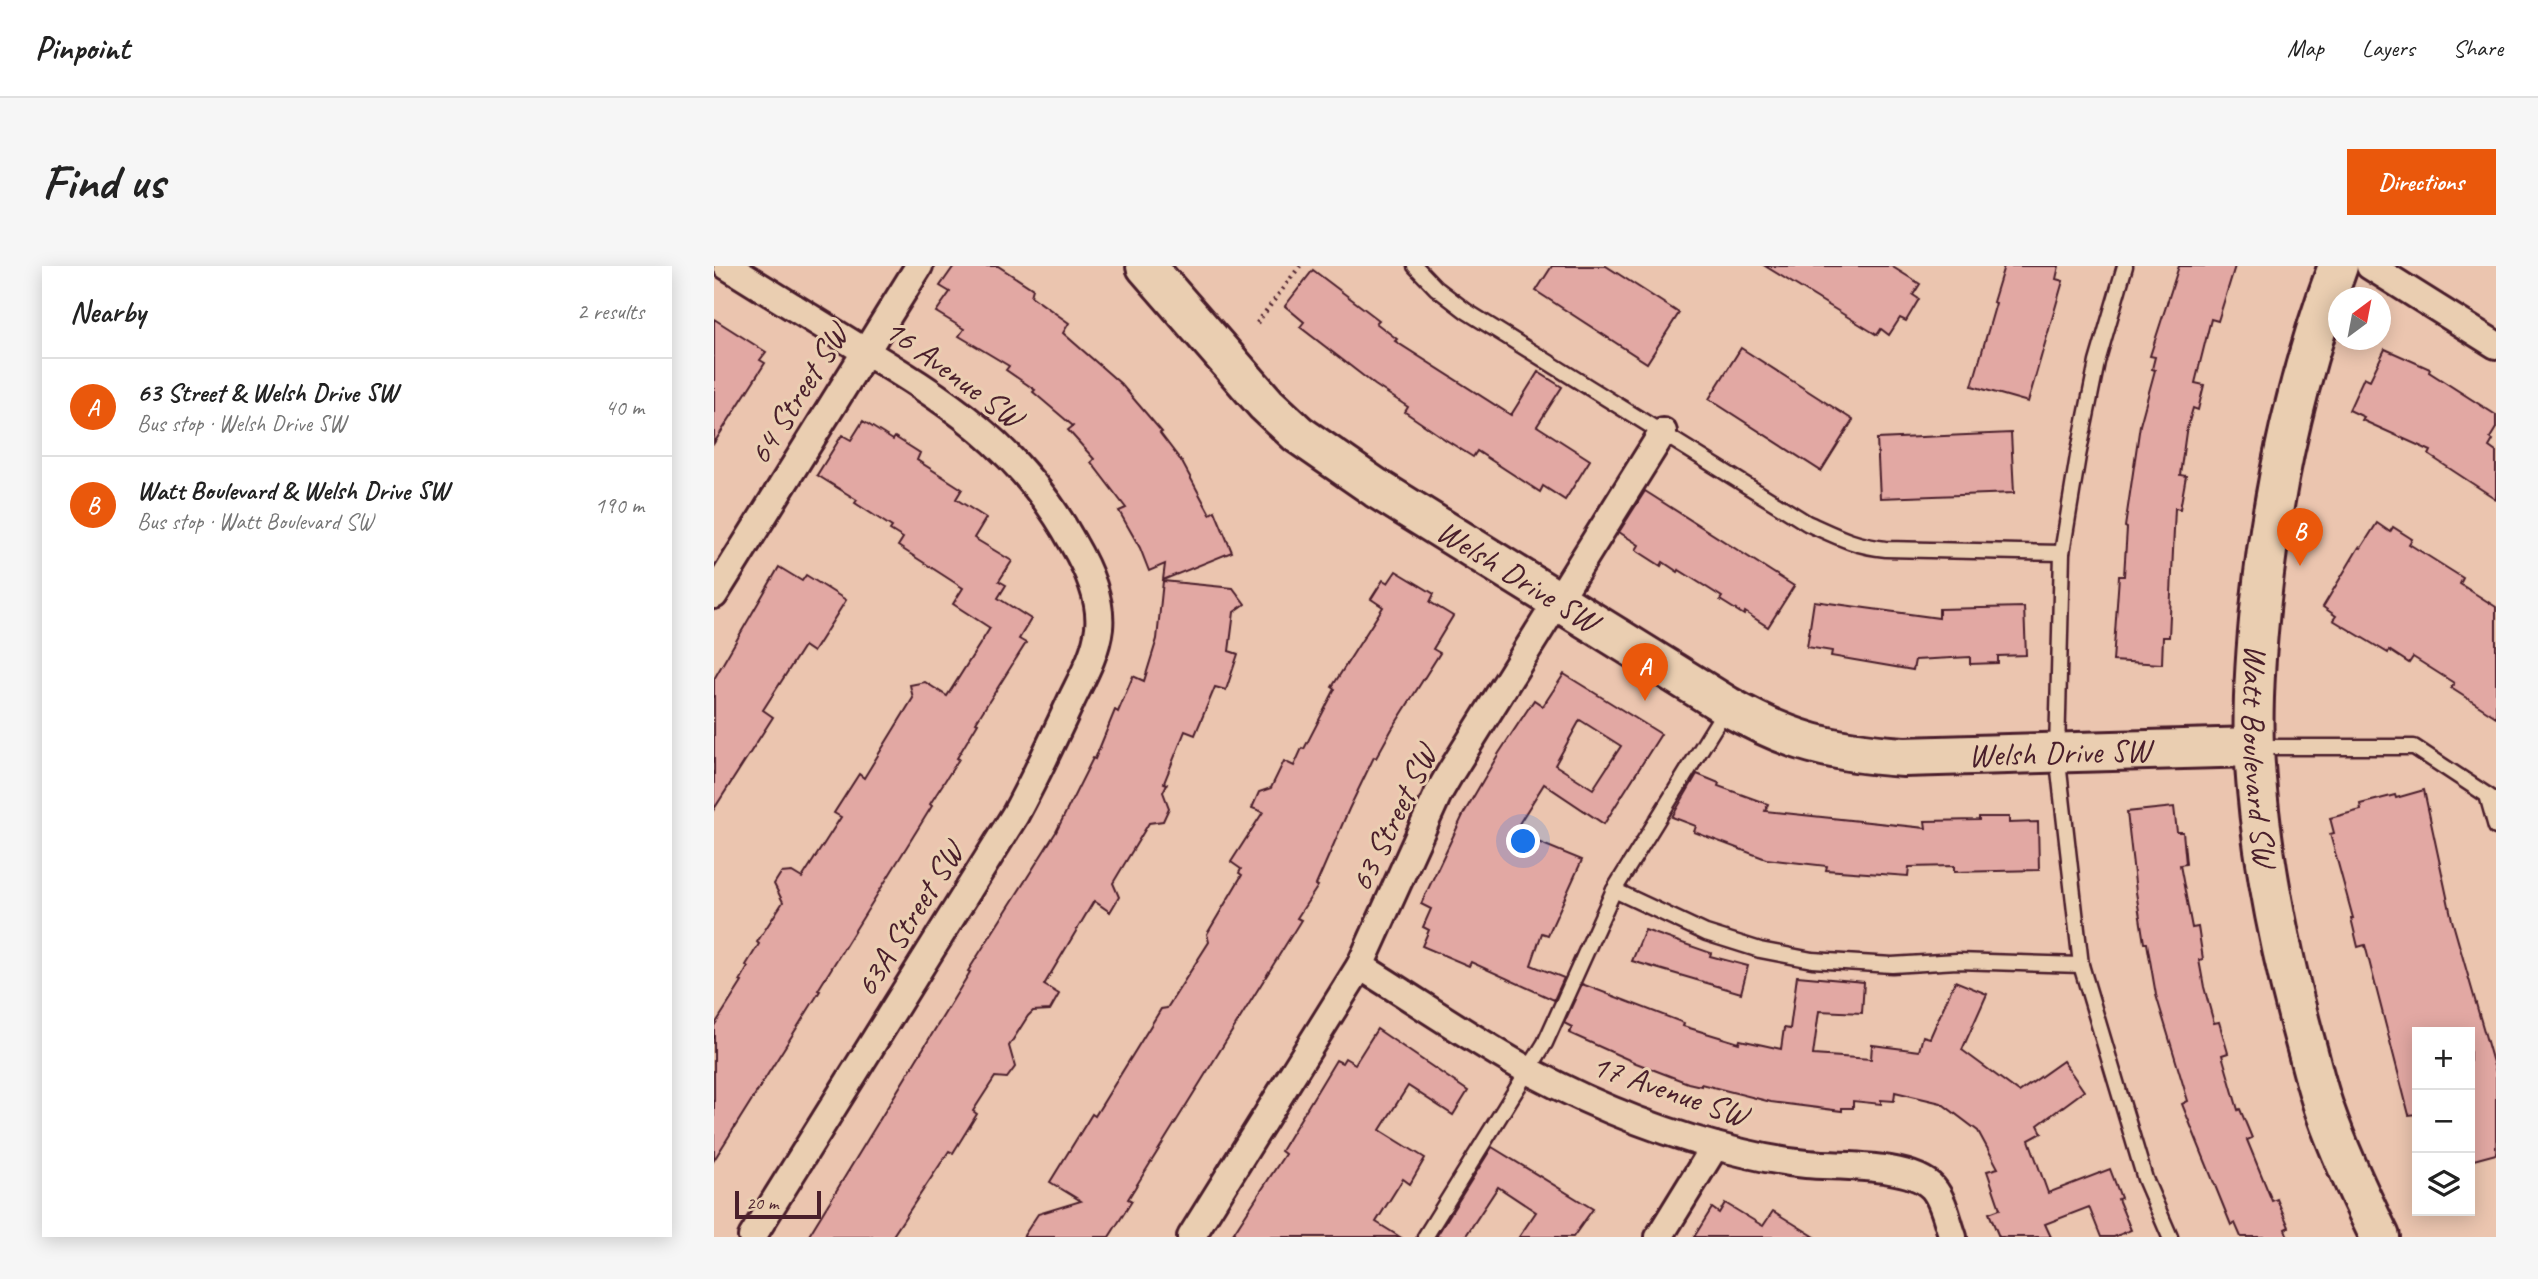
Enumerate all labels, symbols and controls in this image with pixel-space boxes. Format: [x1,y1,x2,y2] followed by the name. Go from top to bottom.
[35,27,129,69] text: Pinpoint
[2287,33,2324,63] text: Map
[2362,33,2415,63] text: Layers
[2453,33,2503,63] text: Share
[2347,149,2496,215] button: Directions
[42,151,164,213] text: Find us
[2328,287,2391,350] north arrow
[70,293,146,331] text: Nearby
[577,297,644,326] text: 2 results
[876,308,1034,439] street label: 16 Avenue SW
[738,313,859,472] street label: 64 Street SW
[137,376,397,409] text: 63 Street & Welsh Drive SW
[87,393,99,422] text: A
[605,393,644,422] text: 40 m
[137,409,345,438] text: Bus stop · Welsh Drive SW
[137,474,448,507] text: Watt Boulevard & Welsh Drive SW
[87,491,99,520] text: B
[595,491,644,520] text: 190 m
[137,507,374,536] text: Bus stop · Watt Boulevard SW
[2277,508,2323,566] pin: B
[1429,510,1610,644] street label: Welsh Drive SW
[1622,643,1668,701] pin: A
[2232,643,2288,873] street label: Watt Boulevard SW
[1968,729,2156,776] street label: Welsh Drive SW
[1339,735,1448,898] street label: 63 Street SW
[1506,824,1540,858] your location
[845,831,975,1004] street label: 63A Street SW
[2412,1027,2475,1216] map controls
[2412,1027,2475,1090] button: +
[1587,1044,1756,1137] street label: 17 Avenue SW
[2412,1090,2475,1153] button: −
[2412,1153,2475,1216] button: layers
[735,1188,821,1220] scale bar
[746,1191,778,1215] text: 20 m

